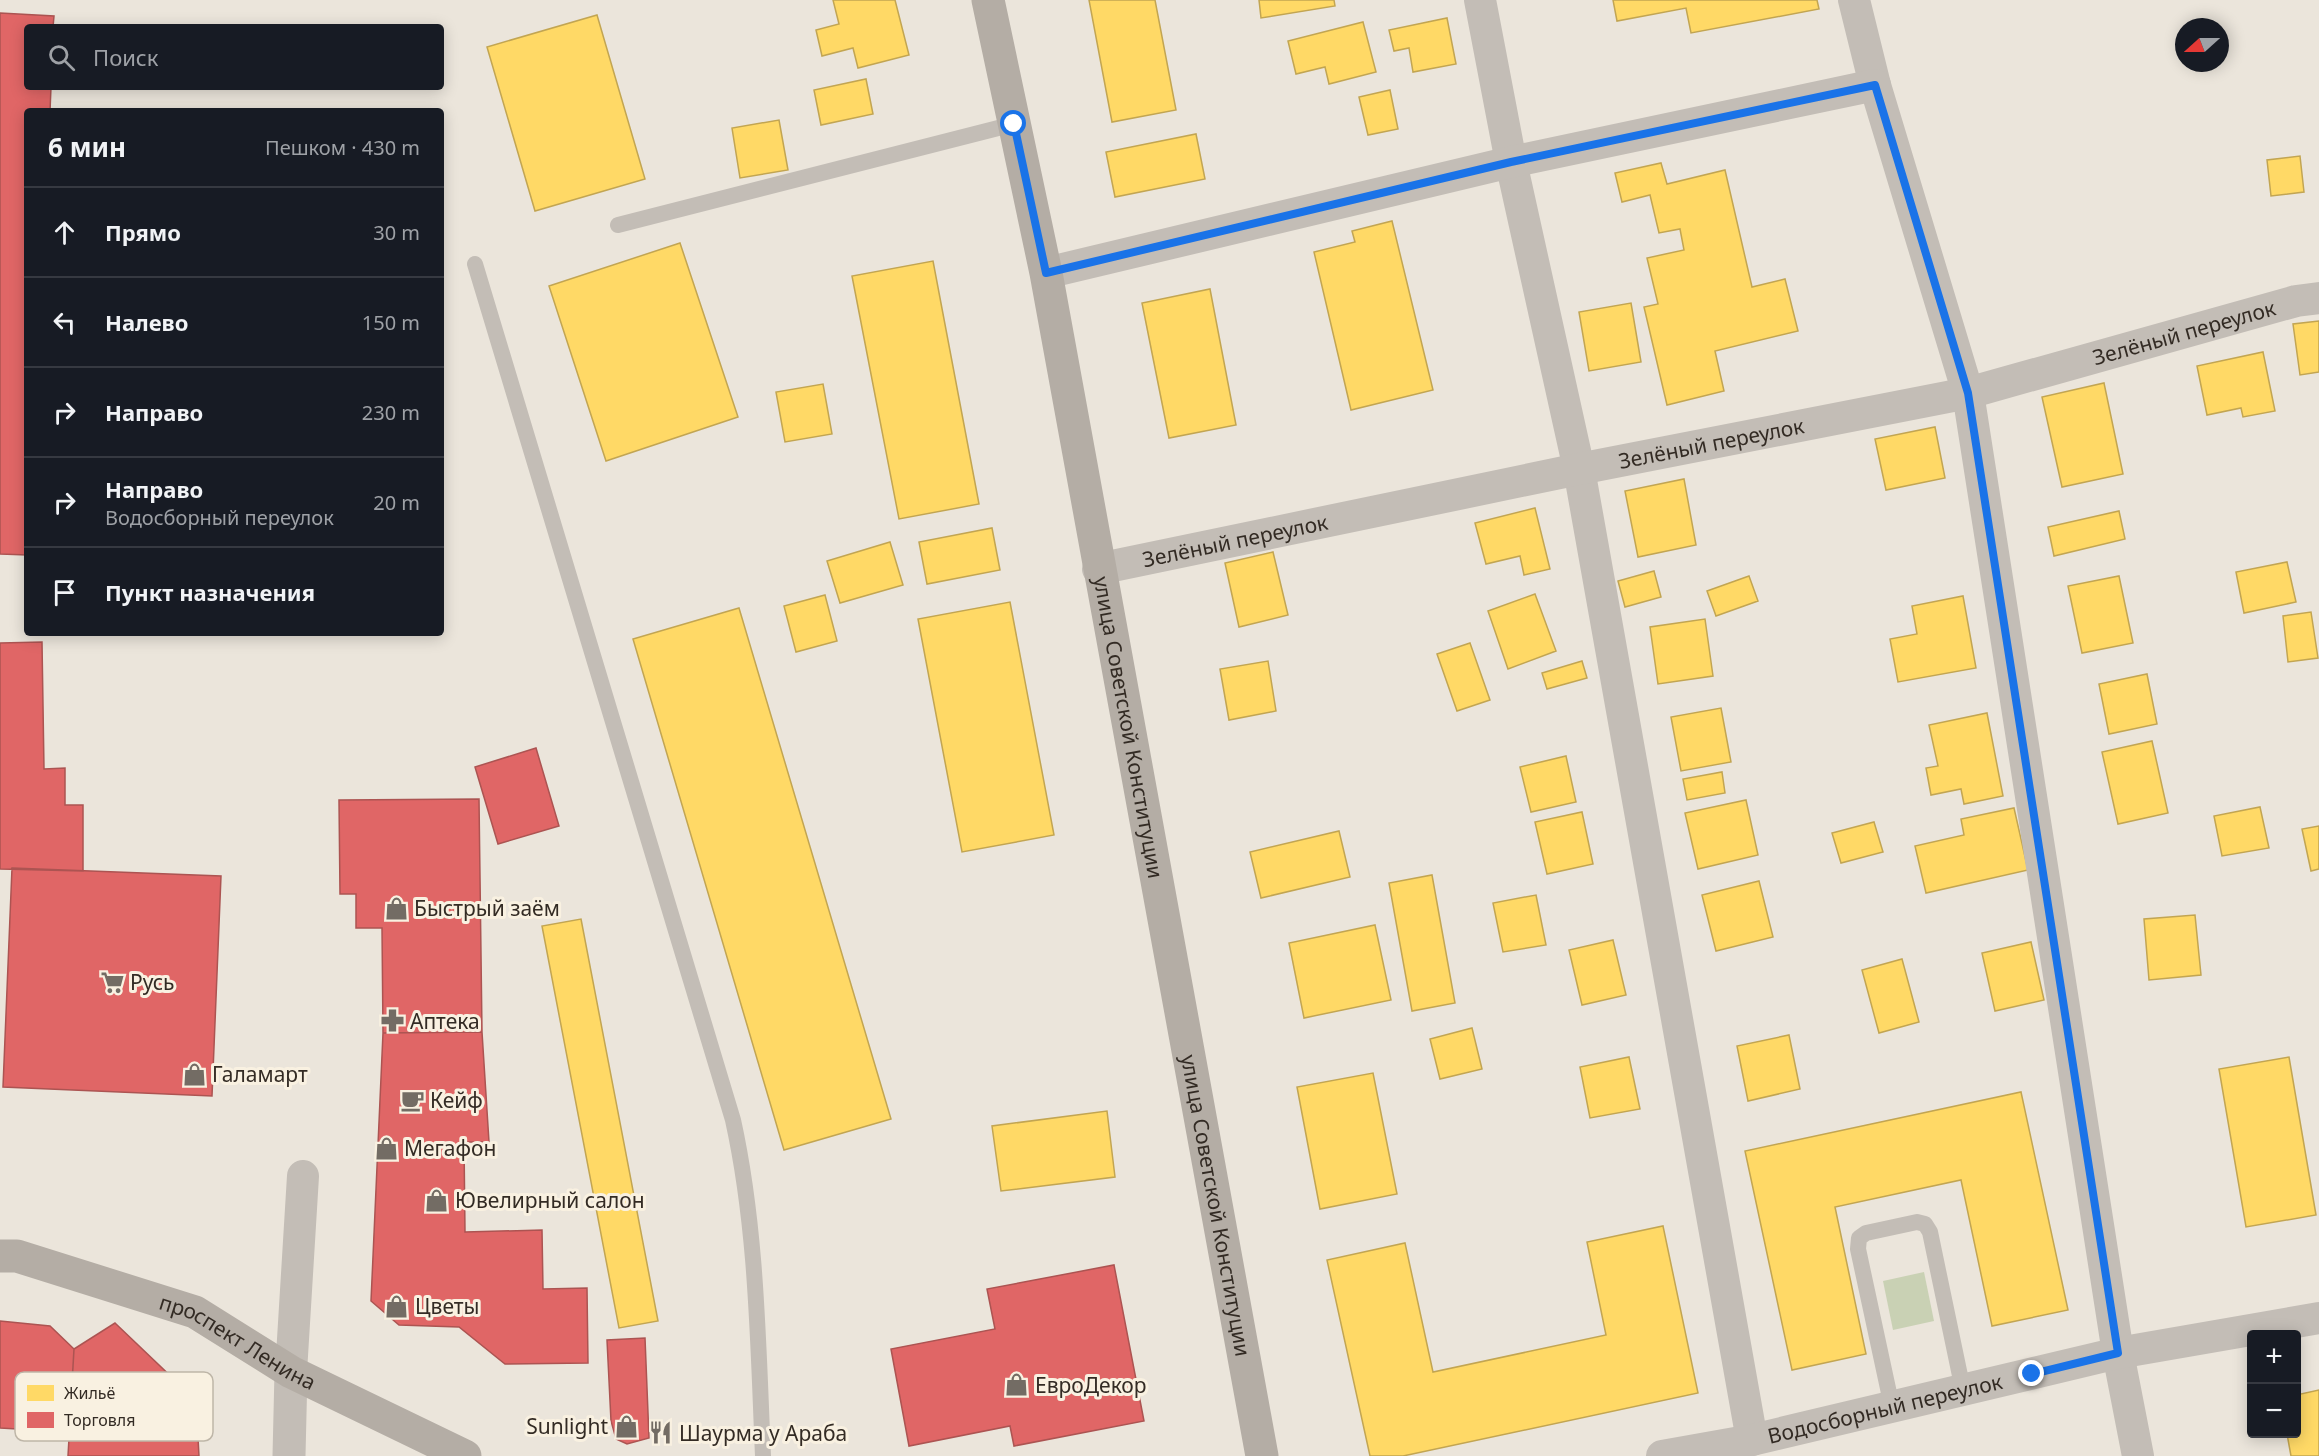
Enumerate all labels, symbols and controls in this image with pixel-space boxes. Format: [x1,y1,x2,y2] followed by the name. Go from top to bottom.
[2175,18,2229,72] north arrow
[24,24,444,90] search box
[45,41,78,74] icon: search
[93,42,158,72] text: Поиск
[1000,110,1026,136] route start
[48,129,126,165] text: 6 мин
[265,134,420,161] text: Пешком · 430 m
[48,216,81,249] icon: ahead
[105,217,181,247] text: Прямо
[373,219,420,246] text: 30 m
[2089,293,2279,371] street label: Зелёный переулок
[48,306,81,339] icon: left
[105,307,188,337] text: Налево
[362,309,420,336] text: 150 m
[48,396,81,429] icon: right
[105,397,203,427] text: Направо
[362,399,420,426] text: 230 m
[1616,411,1806,475] street label: Зелёный переулок
[105,474,203,504] text: Направо
[48,486,81,519] icon: right
[373,489,420,516] text: 20 m
[105,504,334,531] text: Водосборный переулок
[1140,508,1330,573] street label: Зелёный переулок
[1088,574,1170,881] street label: улица Советской Конституции
[48,576,81,609] icon: arrive
[105,577,315,607] text: Пункт назначения
[414,894,560,922] place label: Быстрый заём
[383,895,409,921] shop icon: Быстрый заём
[130,968,175,996] place label: Русь
[99,969,125,995] supermarket icon: Русь
[410,1007,480,1035] place label: Аптека
[379,1008,405,1034] pharmacy icon: Аптека
[1175,1052,1258,1359] street label: улица Советской Конституции
[212,1060,308,1088] place label: Галамарт
[181,1061,207,1087] shop icon: Галамарт
[430,1086,483,1114] place label: Кейф
[399,1087,425,1113] cafe icon: Кейф
[404,1134,496,1162] place label: Мегафон
[373,1135,399,1161] shop icon: Мегафон
[455,1186,645,1214] place label: Ювелирный салон
[424,1187,450,1213] shop icon: Ювелирный салон
[156,1288,321,1396] street label: проспект Ленина
[415,1292,479,1320] place label: Цветы
[384,1293,410,1319] shop icon: Цветы
[2247,1330,2301,1438] map controls
[2247,1330,2301,1384] button: +
[2018,1360,2044,1386] route end
[1765,1367,2005,1450] street label: Водосборный переулок
[1035,1371,1147,1399] place label: ЕвроДекор
[15,1372,213,1441] legend
[1004,1372,1030,1398] shop icon: ЕвроДекор
[64,1382,116,1404] text: Жильё
[2247,1384,2301,1438] button: −
[64,1409,136,1431] text: Торговля
[526,1412,608,1440] place label: Sunlight
[613,1413,639,1439] shop icon: Sunlight
[679,1419,847,1447] place label: Шаурма у Араба
[648,1420,674,1446] restaurant icon: Шаурма у Араба

